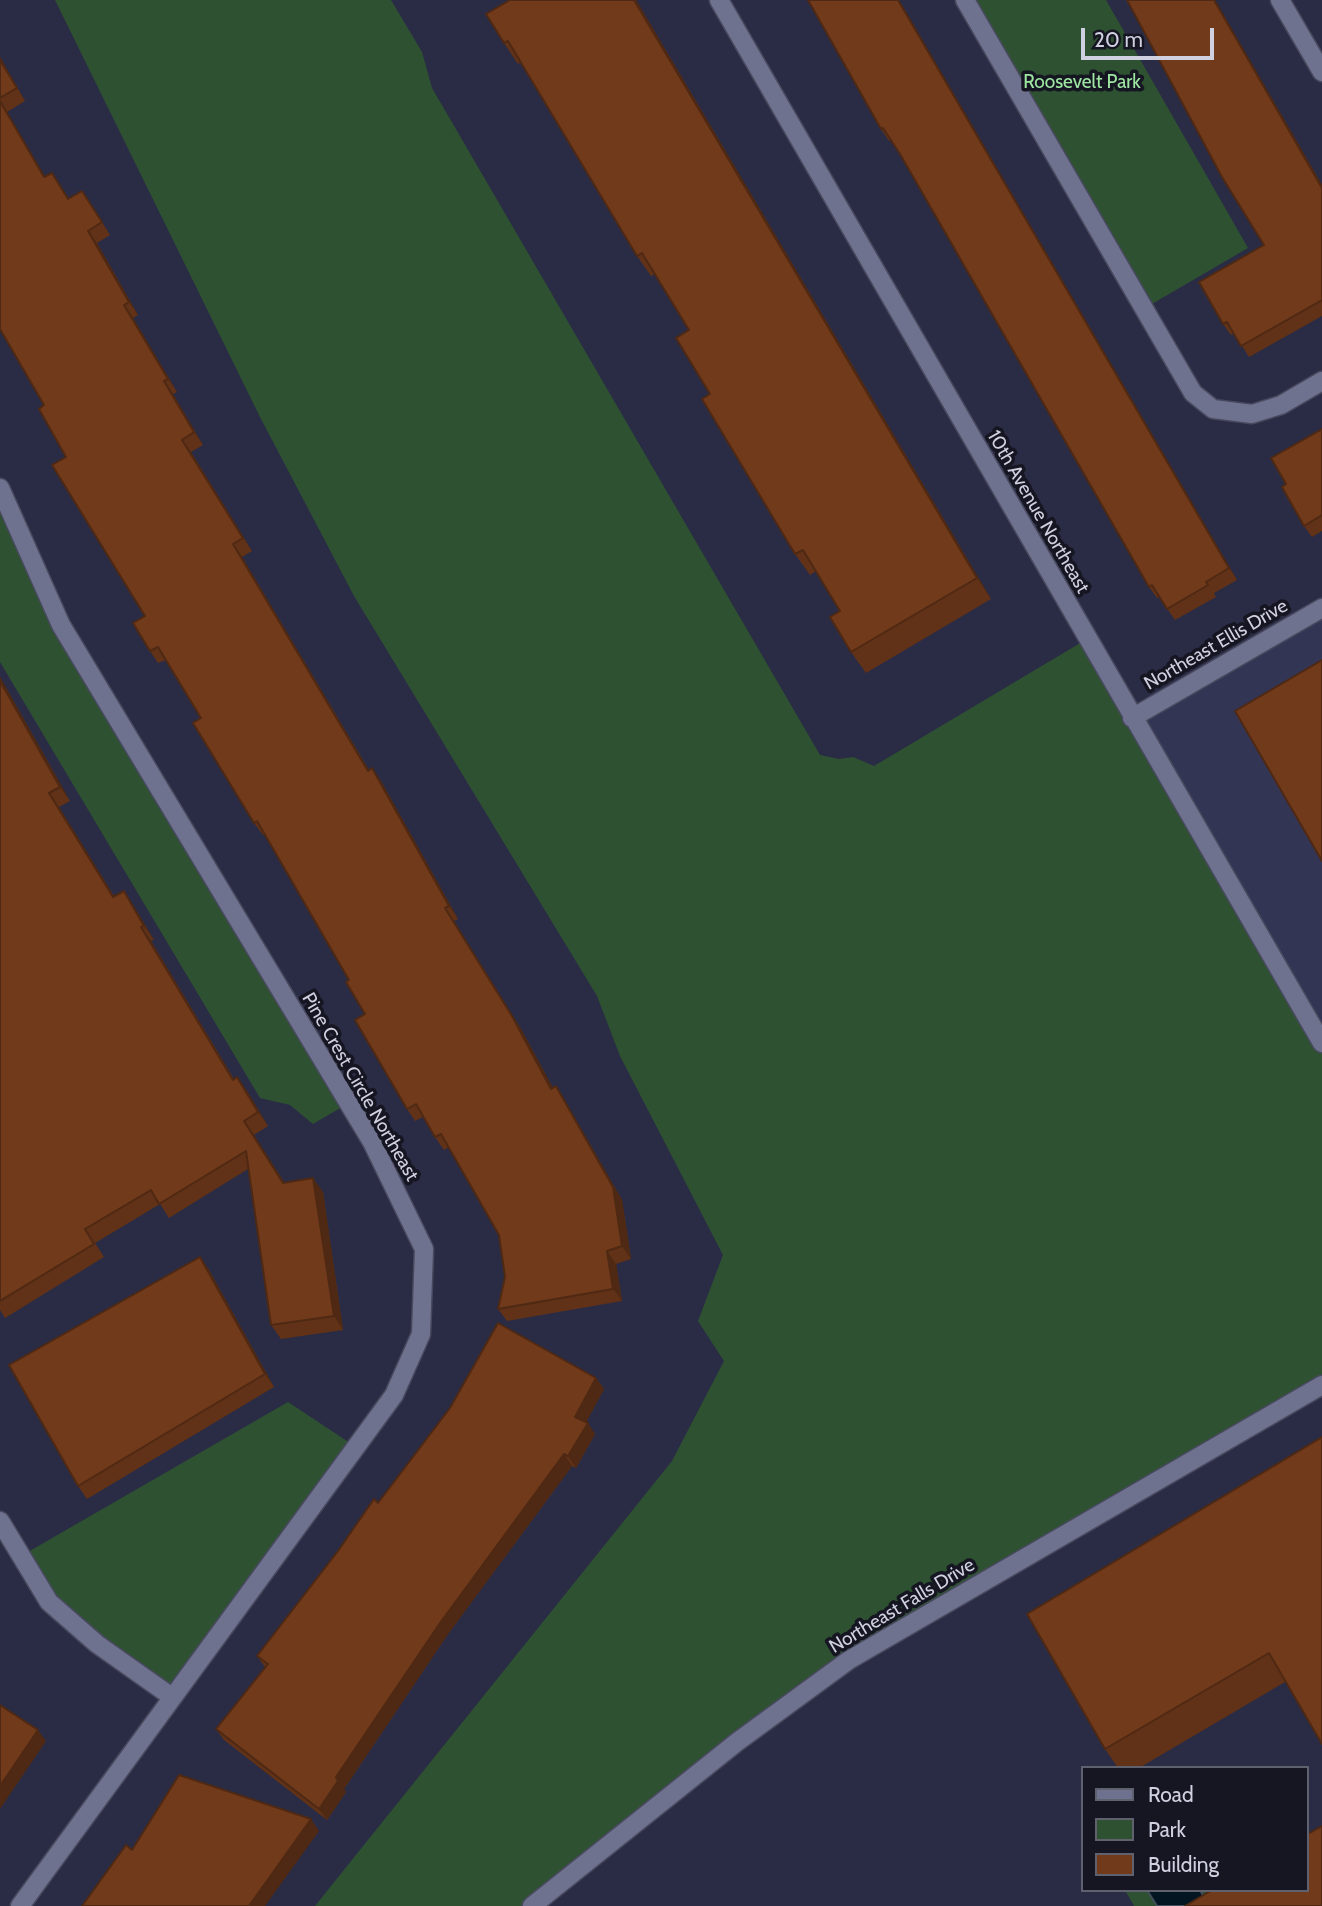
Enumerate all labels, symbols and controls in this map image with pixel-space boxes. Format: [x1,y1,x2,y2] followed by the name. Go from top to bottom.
[1084,14,1217,58] scale bar
[1094,27,1143,52] text: 20 m
[1023,71,1141,93] park label: Roosevelt Park
[982,426,1094,598] street label: 10th Avenue Northeast
[1140,595,1292,695] street label: Northeast Ellis Drive
[297,989,423,1185] street label: Pine Crest Circle Northeast
[825,1554,979,1658] street label: Northeast Falls Drive
[1080,1766,1308,1892] legend
[1148,1782,1194,1807] text: Road
[1148,1817,1186,1842] text: Park
[1148,1852,1219,1877] text: Building

